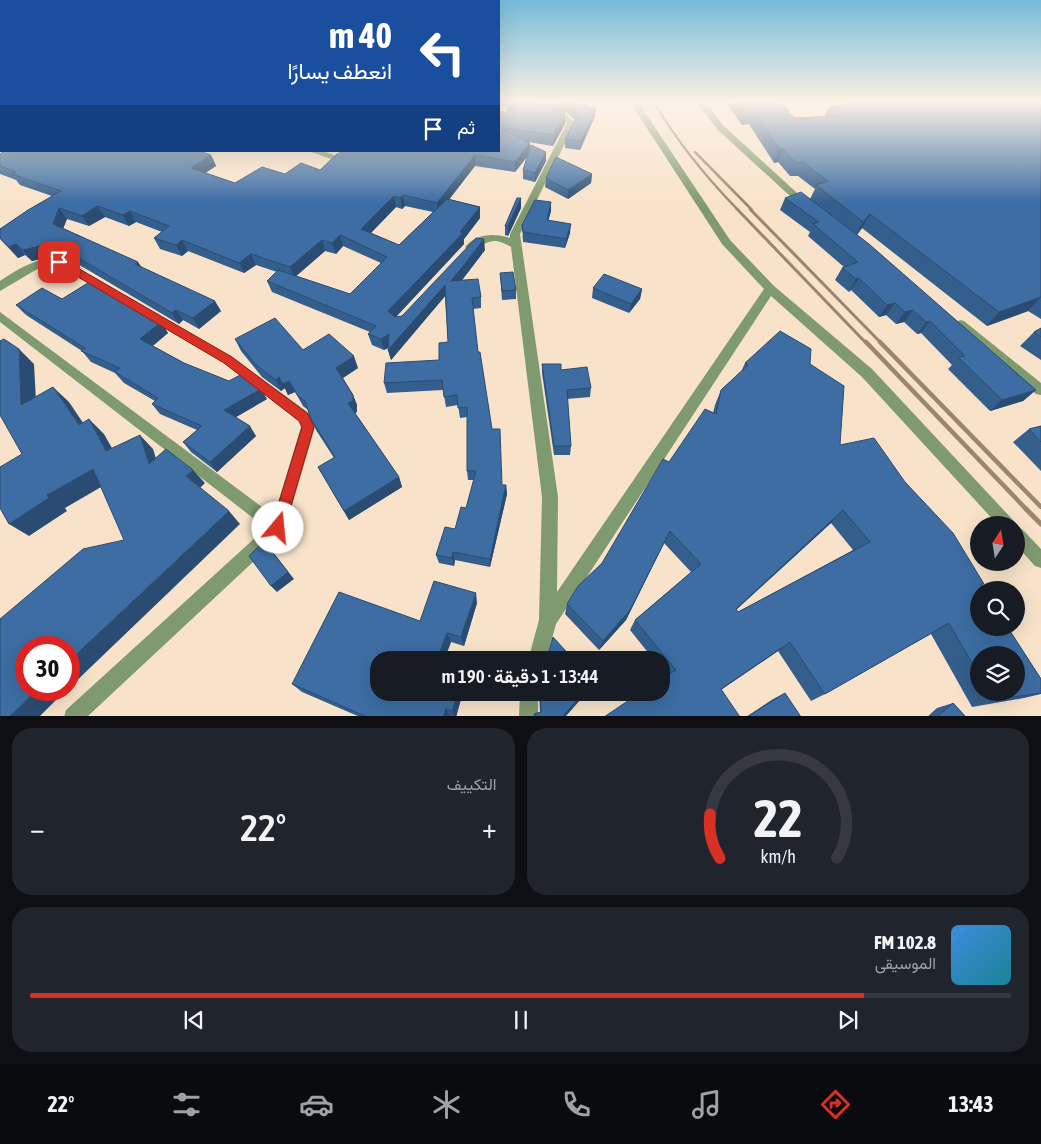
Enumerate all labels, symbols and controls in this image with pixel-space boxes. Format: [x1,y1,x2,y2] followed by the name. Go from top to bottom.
[329,15,392,55] text: 40 m
[410,20,475,85] icon: left
[287,58,392,84] text: انعطف يسارًا
[419,115,447,143] icon: arrive
[457,116,475,138] text: ثم
[38,241,80,283] pin
[45,248,73,276] icon: arrive
[251,501,303,553] position arrow
[970,516,1025,571] north arrow
[970,516,1025,701] map controls
[970,581,1025,636] button: search
[15,636,80,701] speed limit sign: 30
[970,646,1025,701] button: layers
[442,665,598,687] text: 13:44 · 1 دقيقة · 190 m
[447,775,497,793] text: التكييف
[753,788,802,848] text: 22
[240,806,286,849] text: 22°
[30,812,45,844] text: −
[482,812,497,844] text: +
[760,846,795,867] text: km/h
[874,931,936,953] text: 102.8 FM
[875,954,936,972] text: الموسيقى
[180,1006,208,1034] icon: previous
[507,1006,535,1034] icon: pause
[834,1006,862,1034] icon: next
[169,1087,204,1122] icon: filters
[299,1087,334,1122] icon: car
[429,1087,464,1122] icon: climate
[559,1087,594,1122] icon: phone
[689,1087,724,1122] icon: music
[818,1087,853,1122] icon: directions
[48,1091,74,1117] text: 22°
[948,1091,994,1117] text: 13:43

